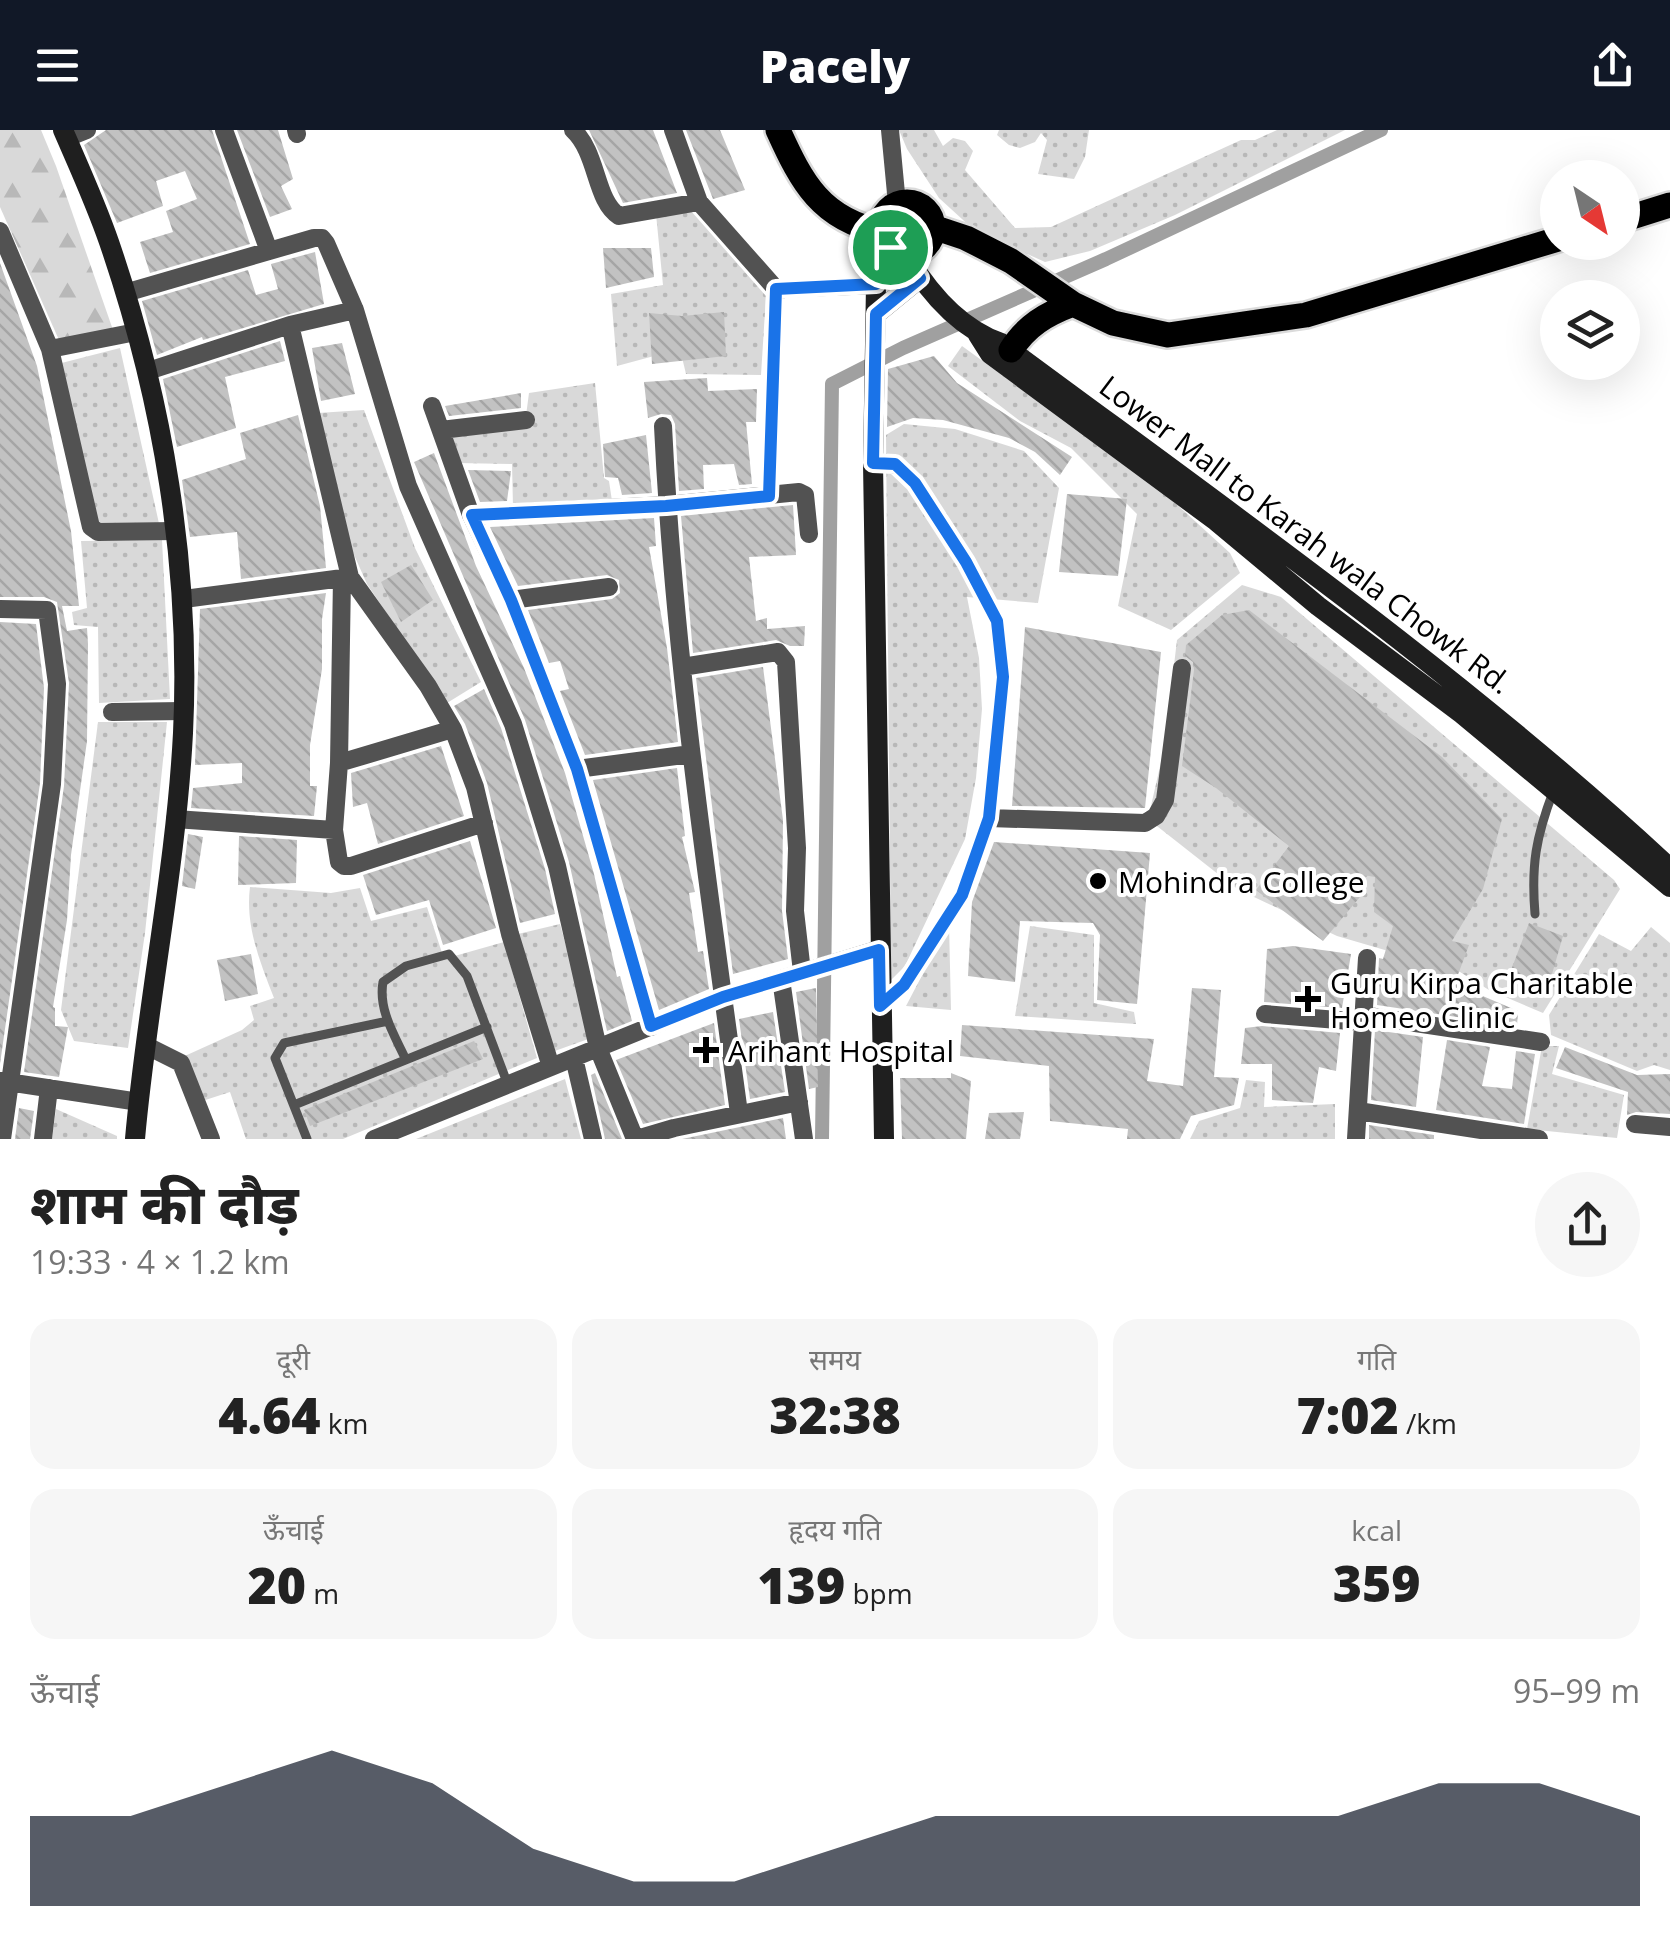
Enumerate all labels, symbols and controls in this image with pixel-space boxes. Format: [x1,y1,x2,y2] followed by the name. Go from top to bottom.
[760,35,910,96] text: Pacely
[30,38,85,93] icon: menu
[1585,38,1640,93] icon: share
[1540,160,1640,260] north arrow
[1540,160,1640,380] map controls
[848,205,933,290] pin
[863,220,918,275] icon: arrive
[1540,280,1640,380] button: layers
[1092,365,1520,703] street label: Lower Mall to Karah wala Chowk Rd.
[1118,861,1365,902] place label: Mohindra College
[1087,870,1109,892] marker: Mohindra College
[1330,962,1634,1037] place label: Guru Kirpa Charitable Homeo Clinic
[1295,986,1321,1012] marker: Guru Kirpa Charitable Homeo Clinic
[728,1030,954,1071] place label: Arihant Hospital
[693,1037,719,1063] marker: Arihant Hospital
[30,1165,299,1240] text: शाम की दौड़
[1535,1172,1640,1277] button: share
[30,1240,290,1283] text: 19:33 · 4 × 1.2 km
[277,1340,310,1378] text: दूरी
[809,1340,861,1378] text: समय
[1357,1340,1396,1378] text: गति
[218,1381,321,1449] text: 4.64
[769,1381,901,1449] text: 32:38
[1296,1381,1399,1449] text: 7:02
[321,1404,368,1442] text: km
[1399,1404,1457,1442] text: /km
[263,1510,324,1548] text: ऊँचाई
[789,1510,881,1548] text: हृदय गति
[1351,1511,1402,1549] text: kcal
[1333,1549,1421,1617] text: 359
[247,1551,306,1619] text: 20
[757,1551,845,1619] text: 139
[306,1574,339,1612] text: m
[845,1574,913,1612] text: bpm
[30,1669,99,1712] text: ऊँचाई
[1513,1669,1640,1712] text: 95–99 m

